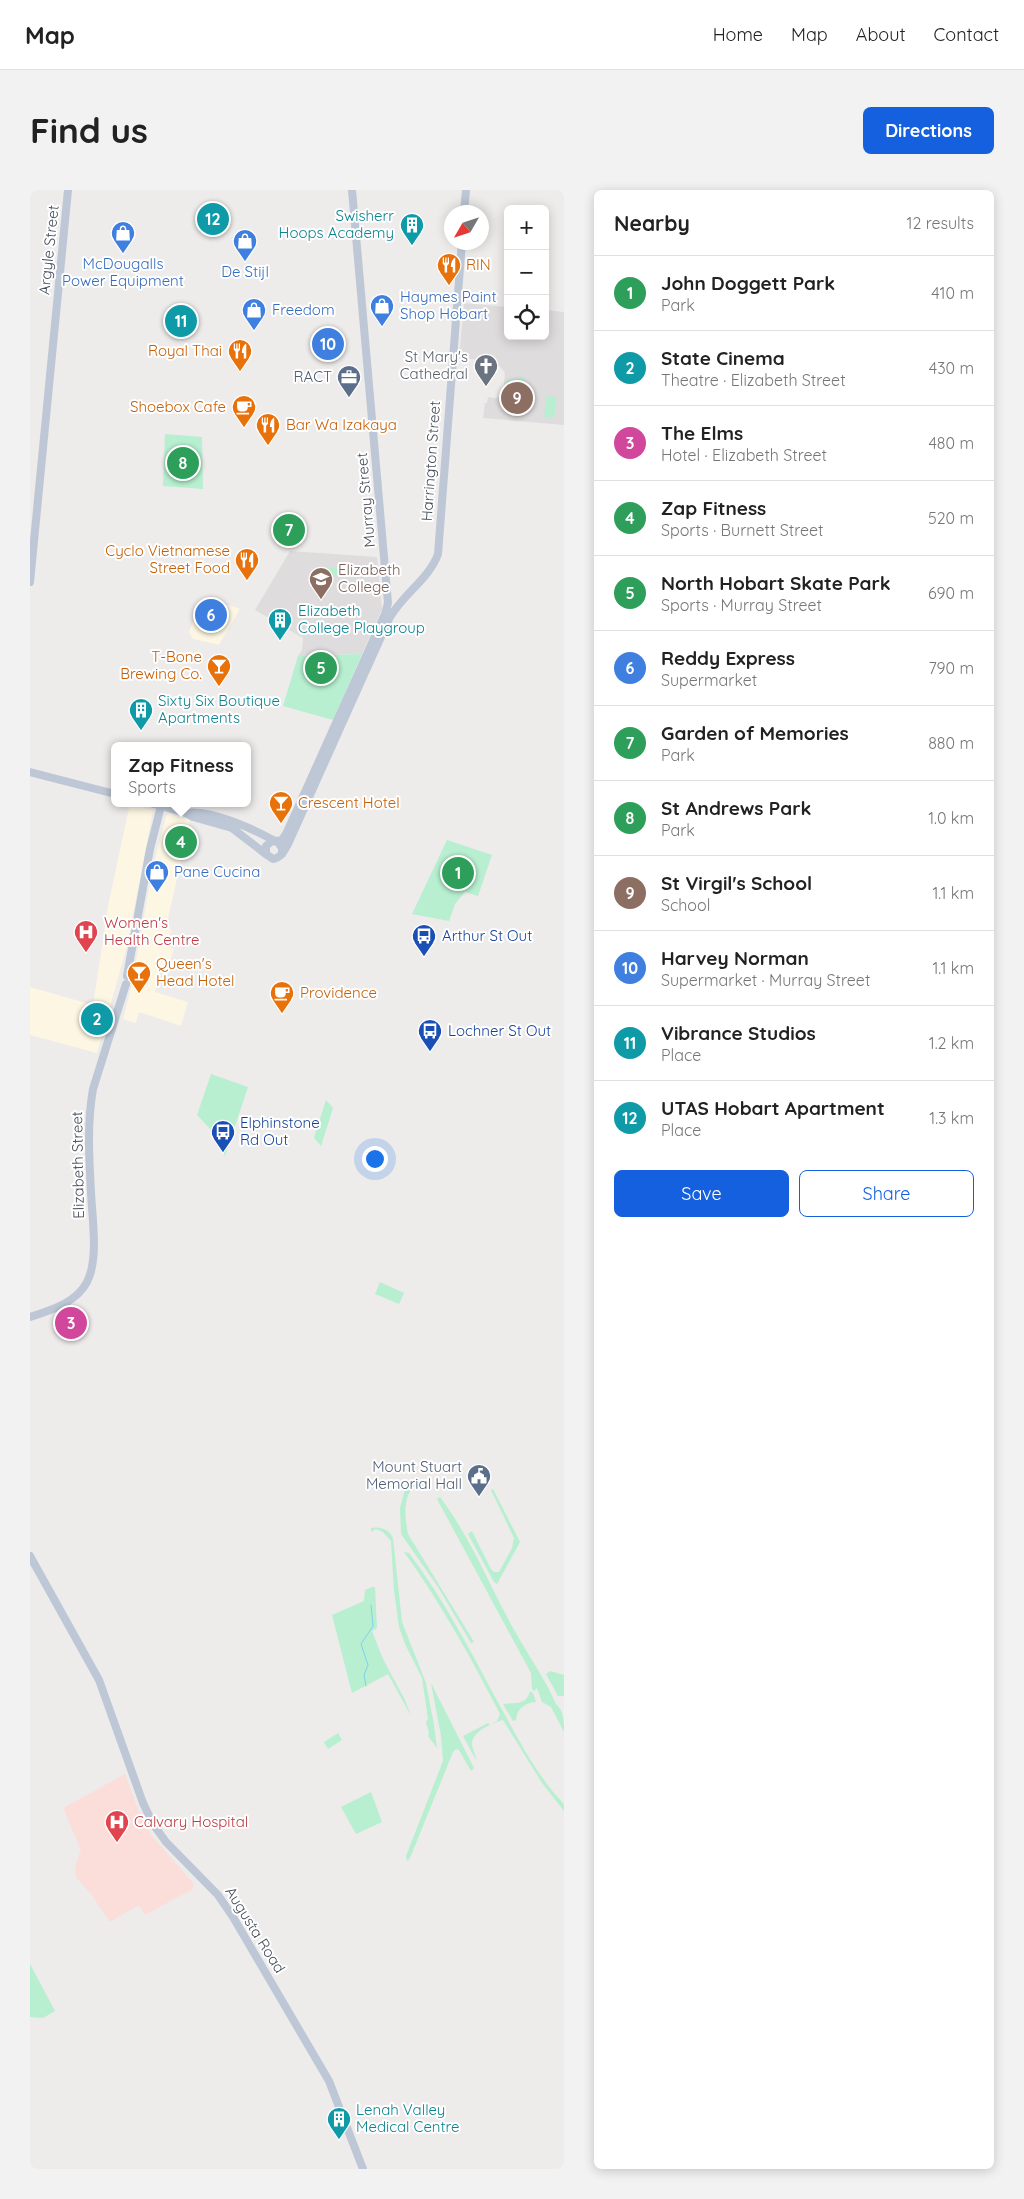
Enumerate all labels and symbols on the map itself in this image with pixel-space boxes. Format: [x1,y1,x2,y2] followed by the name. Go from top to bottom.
[197,200,229,238] pin: 12
[34,204,63,296] street label: Argyle Street
[444,205,489,250] north arrow
[279,206,394,242] place label: Swisherr Hoops Academy
[399,212,425,246] building icon: Swisherr Hoops Academy
[110,220,136,254] shop icon: McDougalls Power Equipment
[232,228,258,262] shop icon: De Stijl
[436,252,462,286] restaurant icon: RIN
[62,254,184,290] place label: McDougalls Power Equipment
[466,255,491,274] place label: RIN
[221,262,269,281] place label: De Stijl
[400,287,497,323] place label: Haymes Paint Shop Hobart
[369,293,395,327] shop icon: Haymes Paint Shop Hobart
[241,297,267,331] shop icon: Freedom
[272,300,335,319] place label: Freedom
[165,302,197,340] pin: 11
[312,325,344,363] pin: 10
[227,338,253,372] restaurant icon: Royal Thai
[148,341,222,360] place label: Royal Thai
[400,347,468,383] place label: St Mary's Cathedral
[473,353,499,387] church icon: St Mary's Cathedral
[336,364,362,398] office icon: RACT
[293,367,332,386] place label: RACT
[501,379,533,417] pin: 9
[231,394,257,428] cafe icon: Shoebox Cafe
[130,397,226,416] place label: Shoebox Cafe
[417,400,444,522] street label: Harrington Street
[255,412,281,446] restaurant icon: Bar Wa Izakaya
[286,415,397,434] place label: Bar Wa Izakaya
[167,444,199,482] pin: 8
[352,452,379,548] street label: Murray Street
[273,511,305,549] pin: 7
[105,541,230,577] place label: Cyclo Vietnamese Street Food
[234,547,260,581] restaurant icon: Cyclo Vietnamese Street Food
[338,560,401,596] place label: Elizabeth College
[308,566,334,600] school or university icon: Elizabeth College
[195,596,227,634] pin: 6
[298,601,425,637] place label: Elizabeth College Playgroup
[267,607,293,641] building icon: Elizabeth College Playgroup
[120,647,202,683] place label: T-Bone Brewing Co.
[305,649,337,687] pin: 5
[206,653,232,687] bar icon: T-Bone Brewing Co.
[158,691,280,727] place label: Sixty Six Boutique Apartments
[128,697,154,731] building icon: Sixty Six Boutique Apartments
[268,790,294,824] bar icon: Crescent Hotel
[298,793,400,812] place label: Crescent Hotel
[165,823,197,861] pin: 4
[442,854,474,892] pin: 1
[144,859,170,893] shop icon: Pane Cucina
[174,862,260,881] place label: Pane Cucina
[104,913,199,949] place label: Women's Health Centre
[73,919,99,953] hospital icon: Women's Health Centre
[411,923,437,957] bus stop icon: Arthur St Out
[442,926,532,945] place label: Arthur St Out
[156,954,234,990] place label: Queen's Head Hotel
[126,960,152,994] bar icon: Queen's Head Hotel
[269,980,295,1014] cafe icon: Providence
[300,983,377,1002] place label: Providence
[81,1000,113,1038] pin: 2
[417,1018,443,1052] bus stop icon: Lochner St Out
[448,1021,551,1040] place label: Lochner St Out
[67,1111,88,1219] street label: Elizabeth Street
[240,1113,320,1149] place label: Elphinstone Rd Out
[210,1119,236,1153] bus stop icon: Elphinstone Rd Out
[362,1146,388,1172] your location
[55,1304,87,1342] pin: 3
[366,1457,462,1493] place label: Mount Stuart Memorial Hall
[466,1463,492,1497] public building icon: Mount Stuart Memorial Hall
[104,1809,130,1843] hospital icon: Calvary Hospital
[134,1812,248,1831] place label: Calvary Hospital
[221,1883,290,1976] street label: Augusta Road
[356,2100,460,2136] place label: Lenah Valley Medical Centre
[326,2106,352,2140] building icon: Lenah Valley Medical Centre

